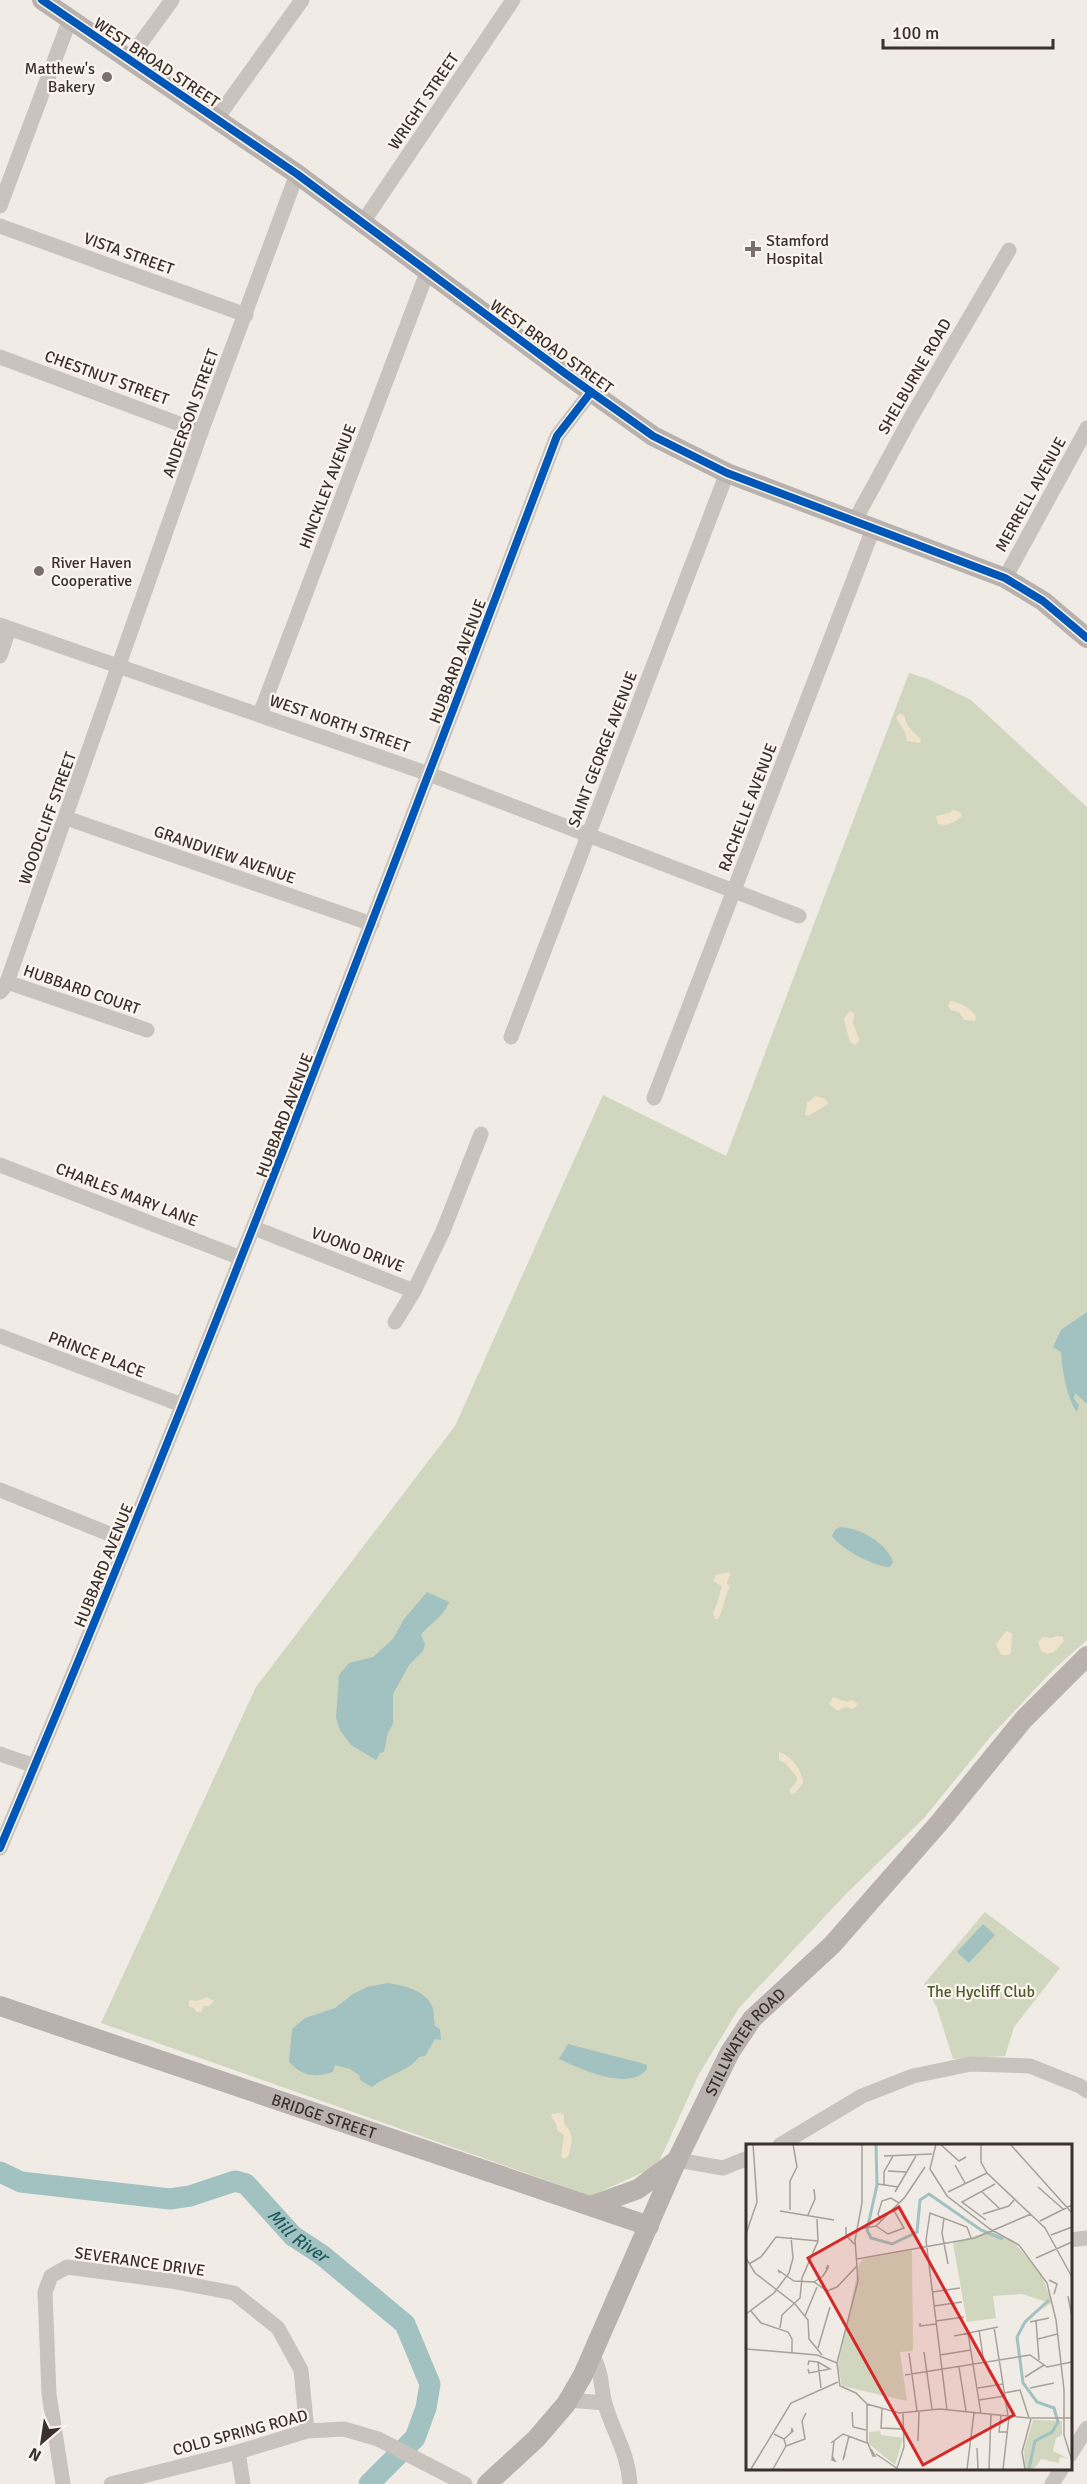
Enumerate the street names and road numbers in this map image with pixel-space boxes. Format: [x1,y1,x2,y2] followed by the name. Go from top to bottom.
[90,13,223,112] street label: WEST BROAD STREET
[384,49,464,154] street label: WRIGHT STREET
[81,228,177,280] street label: VISTA STREET
[486,295,617,398] street label: WEST BROAD STREET
[874,315,956,438] street label: SHELBURNE ROAD
[42,346,172,410] street label: CHESTNUT STREET
[158,346,224,480] street label: ANDERSON STREET
[295,421,361,552] street label: HINCKLEY AVENUE
[991,434,1071,555] street label: MERRELL AVENUE
[425,596,491,727] street label: HUBBARD AVENUE
[564,669,642,830] street label: SAINT GEORGE AVENUE
[267,690,413,757] street label: WEST NORTH STREET
[714,741,782,874] street label: RACHELLE AVENUE
[15,749,81,887] street label: WOODCLIFF STREET
[151,821,298,889] street label: GRANDVIEW AVENUE
[21,961,143,1019] street label: HUBBARD COURT
[252,1050,318,1181] street label: HUBBARD AVENUE
[53,1159,201,1231] street label: CHARLES MARY LANE
[308,1223,407,1277] street label: VUONO DRIVE
[45,1327,148,1383] street label: PRINCE PLACE
[70,1500,138,1630] street label: HUBBARD AVENUE
[701,1984,790,2100] street label: STILLWATER ROAD
[269,2090,379,2144] street label: BRIDGE STREET
[73,2243,206,2281] street label: SEVERANCE DRIVE
[171,2405,310,2461] street label: COLD SPRING ROAD

